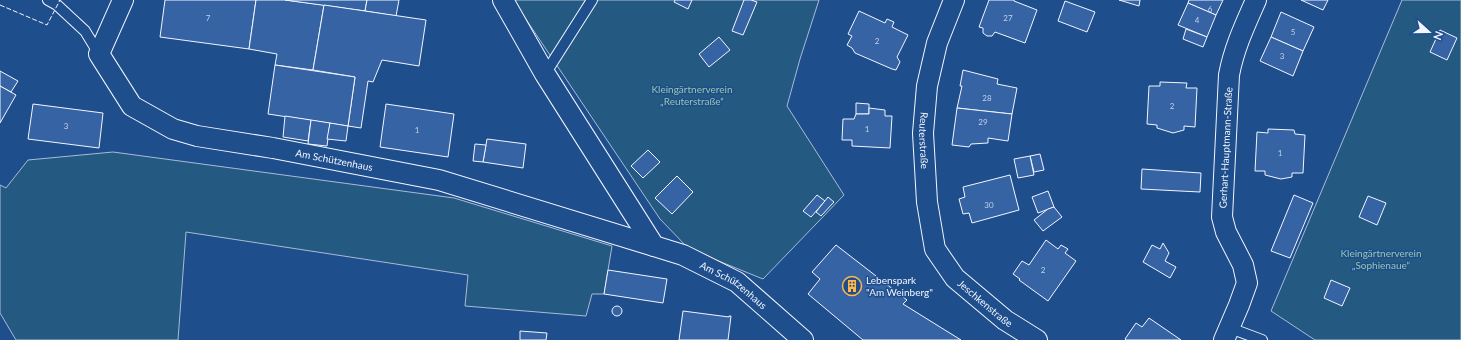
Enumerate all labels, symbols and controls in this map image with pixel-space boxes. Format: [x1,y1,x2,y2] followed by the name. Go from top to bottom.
[1208,4,1213,14] house number: 6
[1409,12,1449,52] north arrow
[206,13,211,23] house number: 7
[1003,13,1013,23] house number: 27
[1195,15,1200,25] house number: 4
[1291,27,1296,37] house number: 5
[1431,29,1446,42] text: N
[875,36,880,46] house number: 2
[1280,51,1285,61] house number: 3
[651,83,733,107] park label: Kleingärtnerverein „Reuterstraße“
[1216,87,1234,209] street label: Gerhart-Hauptmann-Straße
[982,93,992,103] house number: 28
[1170,101,1175,111] house number: 2
[917,112,931,169] street label: Reuterstraße
[978,117,988,127] house number: 29
[64,121,69,131] house number: 3
[865,124,870,134] house number: 1
[415,125,420,135] house number: 1
[295,147,374,173] street label: Am Schützenhaus
[1278,148,1283,158] house number: 1
[984,200,994,210] house number: 30
[1340,247,1422,271] park label: Kleingärtnerverein „Sophienaue“
[698,258,769,311] street label: Am Schützenhaus
[1041,265,1046,275] house number: 2
[866,274,933,298] place label: Lebenspark "Am Weinberg"
[841,275,863,297] building icon: Lebenspark "Am Weinberg"
[956,277,1015,329] street label: Jeschkenstraße

